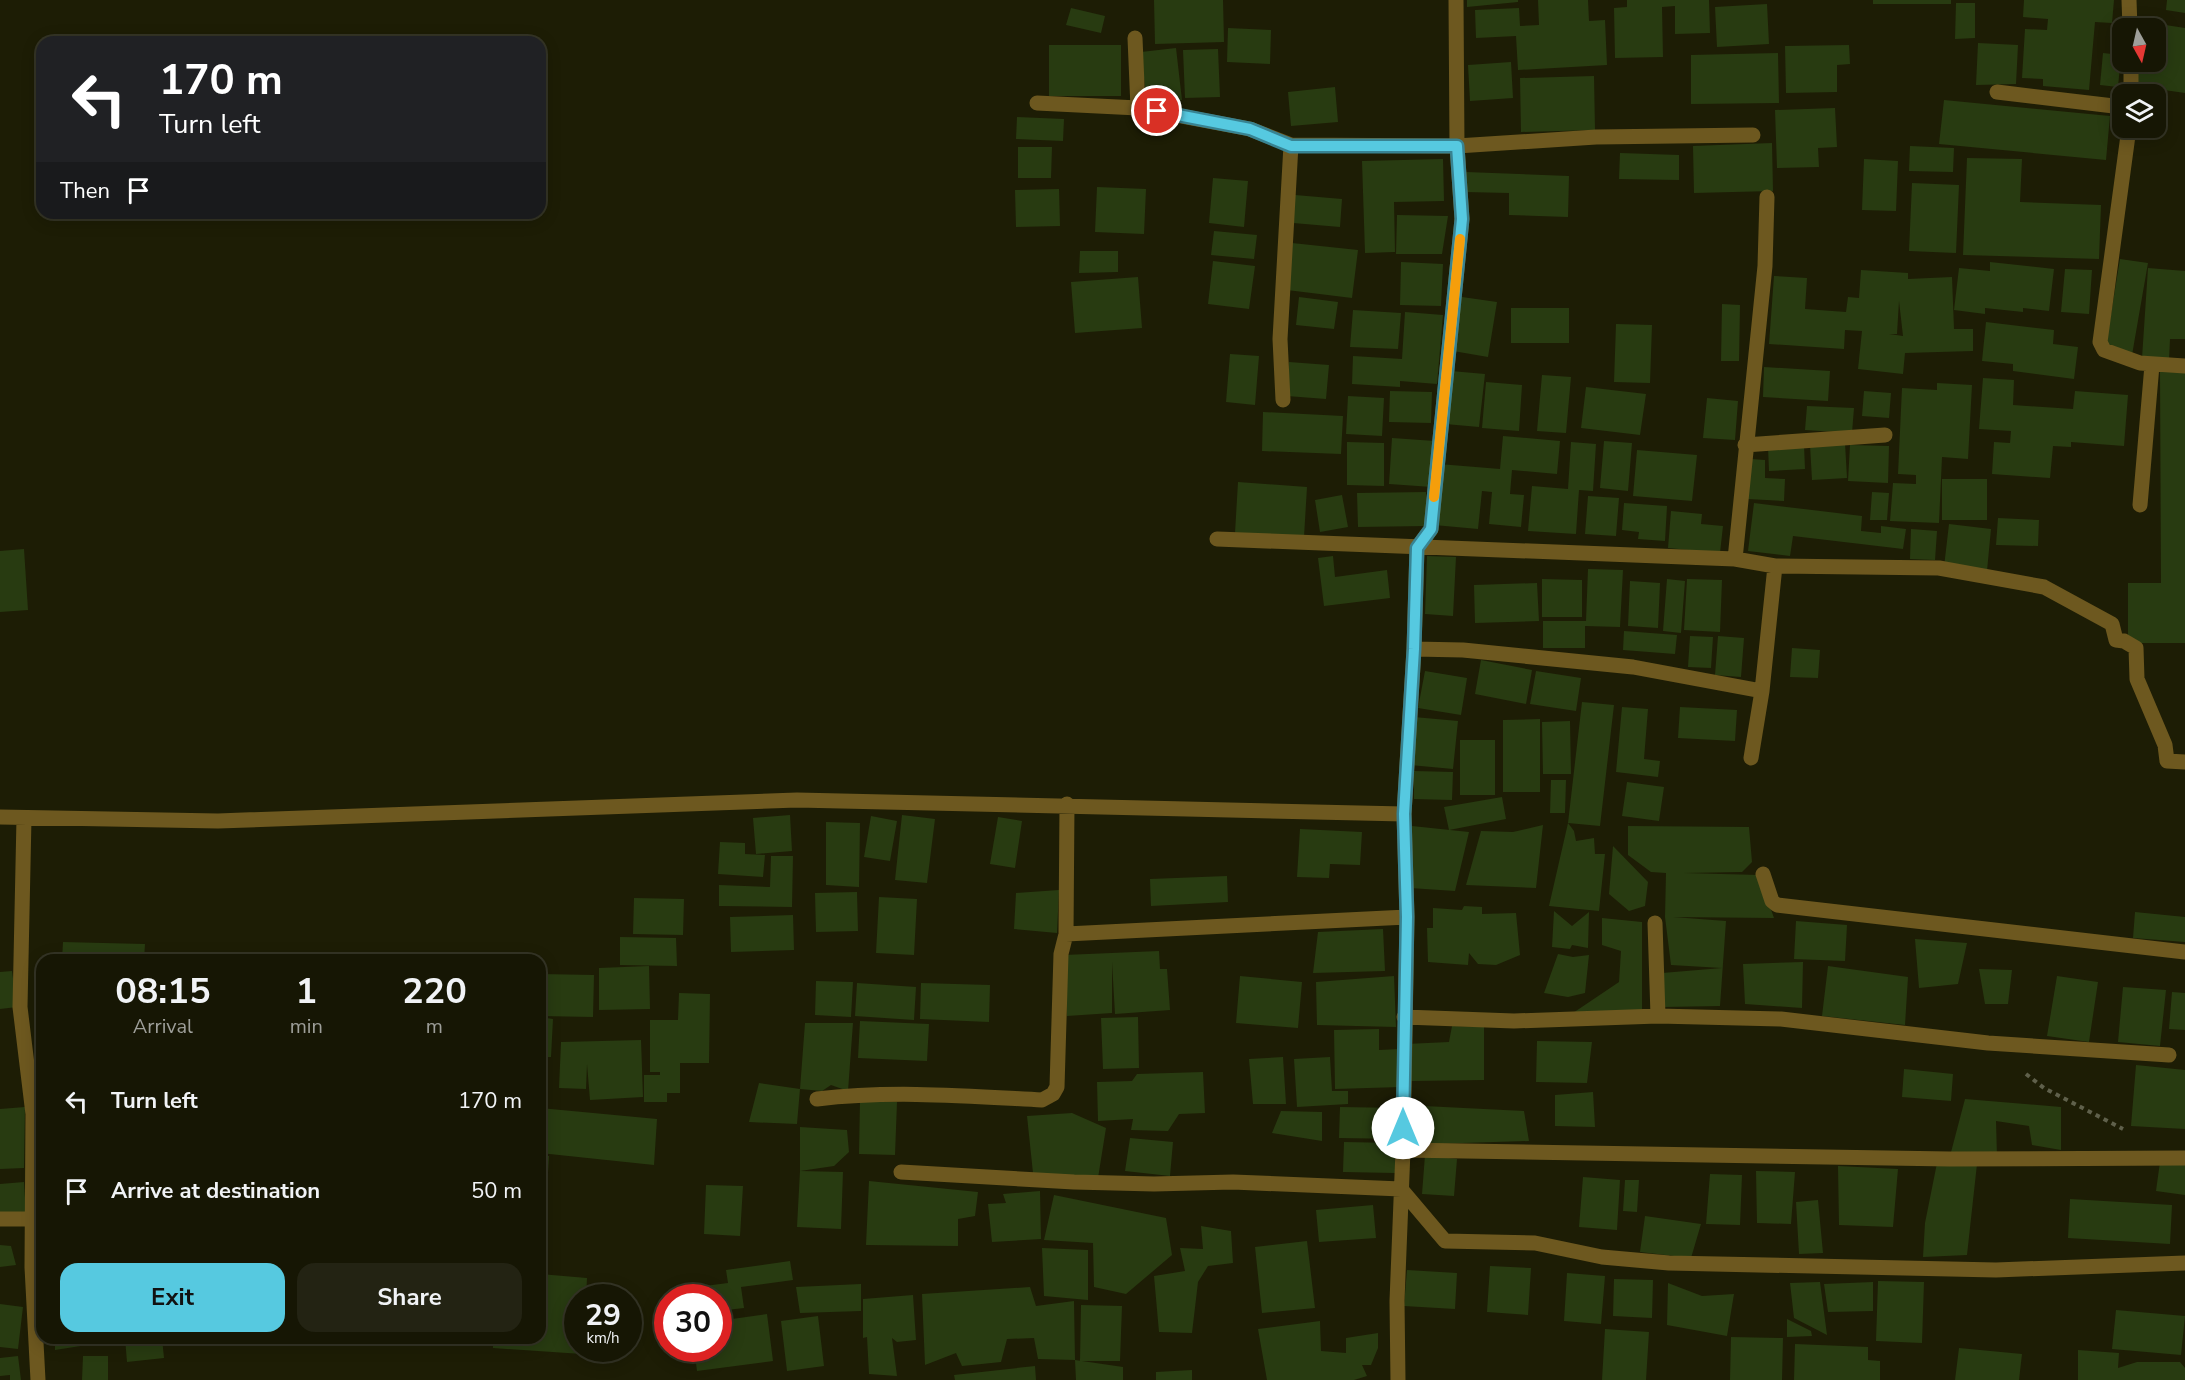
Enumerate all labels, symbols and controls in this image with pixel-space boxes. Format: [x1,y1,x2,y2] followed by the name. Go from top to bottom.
[2112,18,2166,72] north arrow
[2112,18,2166,138] map controls
[159,52,283,109] text: 170 m
[60,60,138,138] icon: left
[2112,84,2166,138] button: layers
[1131,85,1182,136] pin
[1140,94,1173,127] icon: arrive
[159,106,260,143] text: Turn left
[122,174,155,207] icon: arrive
[60,176,110,206] text: Then
[115,967,211,1016] text: 08:15
[295,967,317,1016] text: 1
[402,967,467,1016] text: 220
[133,1013,193,1040] text: Arrival
[290,1013,323,1040] text: min
[426,1013,443,1040] text: m
[60,1085,93,1118] icon: left
[111,1086,198,1116] text: Turn left
[458,1086,522,1116] text: 170 m
[1371,1096,1435,1160] position arrow
[60,1175,93,1208] icon: arrive
[111,1176,320,1206] text: Arrive at destination
[471,1176,522,1206] text: 50 m
[60,1263,285,1332] button: Exit
[297,1263,522,1332] button: Share
[654,1284,732,1362] speed limit sign: 30
[585,1295,621,1336] text: 29
[586,1328,620,1348] text: km/h

